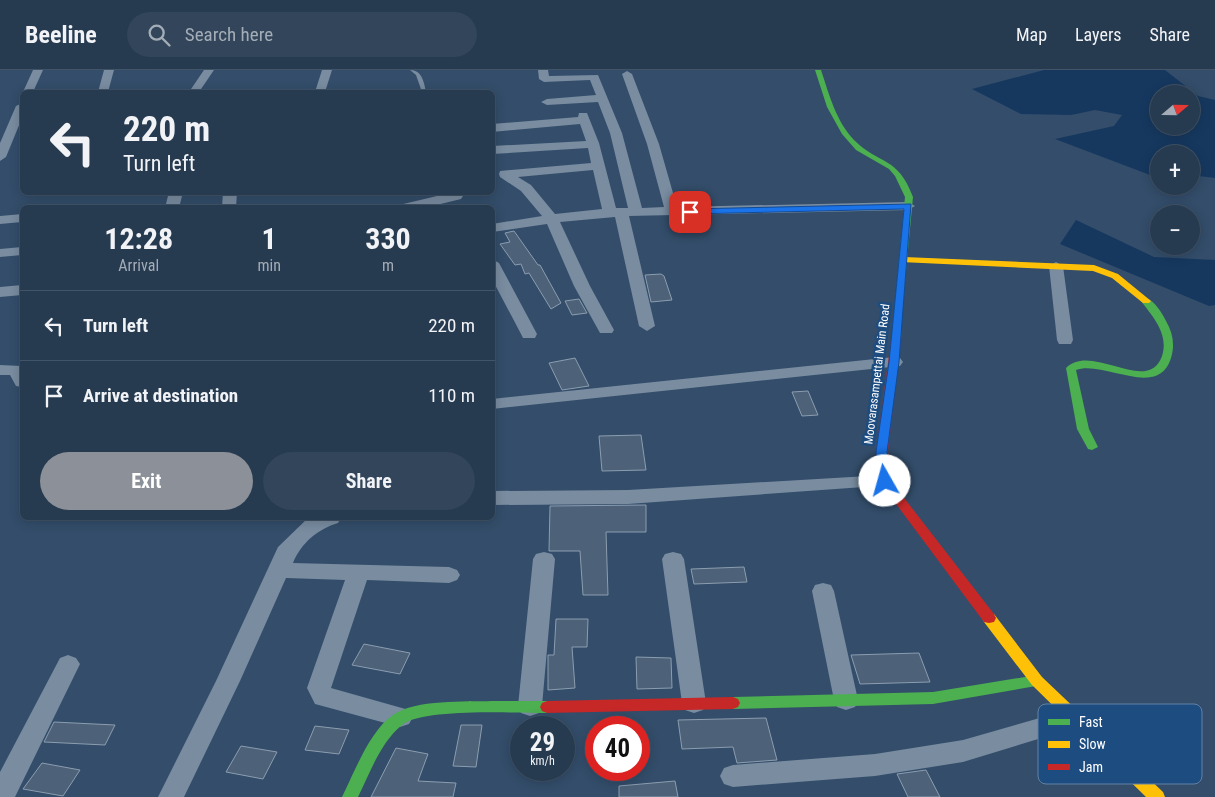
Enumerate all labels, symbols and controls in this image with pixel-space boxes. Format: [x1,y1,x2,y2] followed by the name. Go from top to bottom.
[127,12,477,57] search box
[25,21,97,49] text: Beeline
[145,21,173,49] icon: search
[185,23,273,46] text: Search here
[1016,24,1047,45] text: Map
[1075,24,1122,45] text: Layers
[1150,24,1190,45] text: Share
[1150,85,1200,135] north arrow
[1150,85,1200,255] map controls
[123,109,210,150] text: 220 m
[40,110,105,175] icon: left
[1150,145,1200,195] button: +
[123,151,195,176] text: Turn left
[669,191,711,233] pin
[676,198,704,226] icon: arrive
[1150,205,1200,255] button: −
[104,221,173,256] text: 12:28
[262,221,277,256] text: 1
[365,221,411,256] text: 330
[118,256,159,275] text: Arrival
[257,256,281,275] text: min
[382,256,394,275] text: m
[861,303,893,445] street label: Moovarasampettai Main Road
[40,312,68,340] icon: left
[83,314,148,337] text: Turn left
[428,314,475,337] text: 220 m
[40,382,68,410] icon: arrive
[83,384,238,407] text: Arrive at destination
[428,384,475,407] text: 110 m
[40,452,253,510] button: Exit
[263,452,475,510] button: Share
[858,454,910,506] position arrow
[1038,704,1202,784] legend
[1079,714,1103,730] text: Fast
[585,716,650,781] speed limit sign: 40
[530,728,555,757] text: 29
[1079,736,1106,752] text: Slow
[530,754,555,768] text: km/h
[1079,759,1103,775] text: Jam

